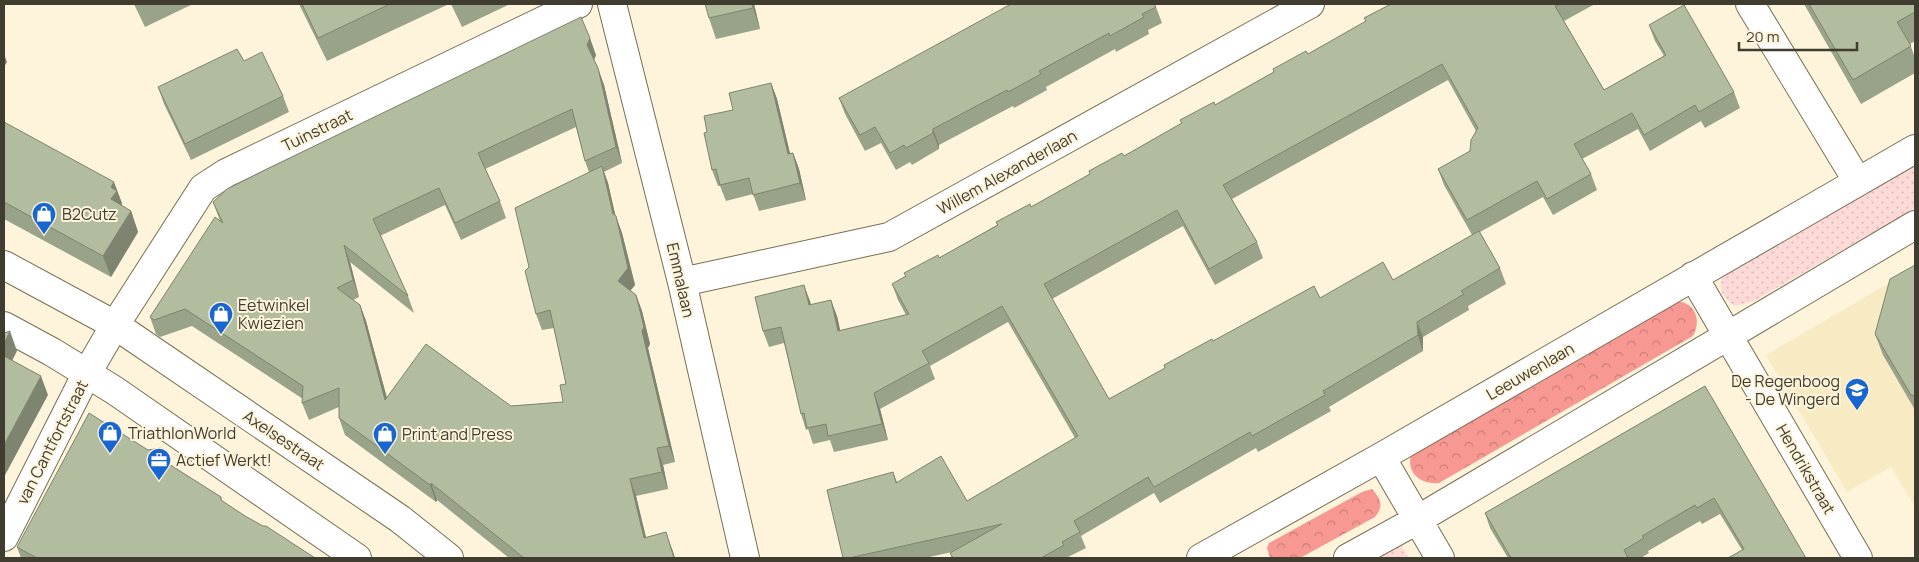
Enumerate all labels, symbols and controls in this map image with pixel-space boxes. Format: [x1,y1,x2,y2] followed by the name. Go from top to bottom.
[1739,20,1856,52] scale bar
[1746,26,1779,47] text: 20 m
[278,103,356,157] street label: Tuinstraat
[933,124,1081,220] street label: Willem Alexanderlaan
[31,201,57,235] shop icon: B2Cutz
[62,203,117,225] place label: B2Cutz
[662,240,700,320] street label: Emmalaan
[238,294,309,334] place label: Eetwinkel Kwiezien
[208,301,234,335] shop icon: Eetwinkel Kwiezien
[1482,337,1578,405] street label: Leeuwenlaan
[1731,370,1840,410] place label: De Regenboog - De Wingerd
[11,376,93,508] street label: van Cantfortstraat
[1844,377,1870,411] school or university icon: De Regenboog - De Wingerd
[239,405,329,475] street label: Axelsestraat
[97,420,123,454] shop icon: TriathlonWorld
[1771,420,1841,518] street label: Hendrikstraat
[372,421,398,455] shop icon: Print and Press
[128,422,236,444] place label: TriathlonWorld
[402,423,513,445] place label: Print and Press
[146,447,172,481] office icon: Actief Werkt!
[176,449,272,471] place label: Actief Werkt!

